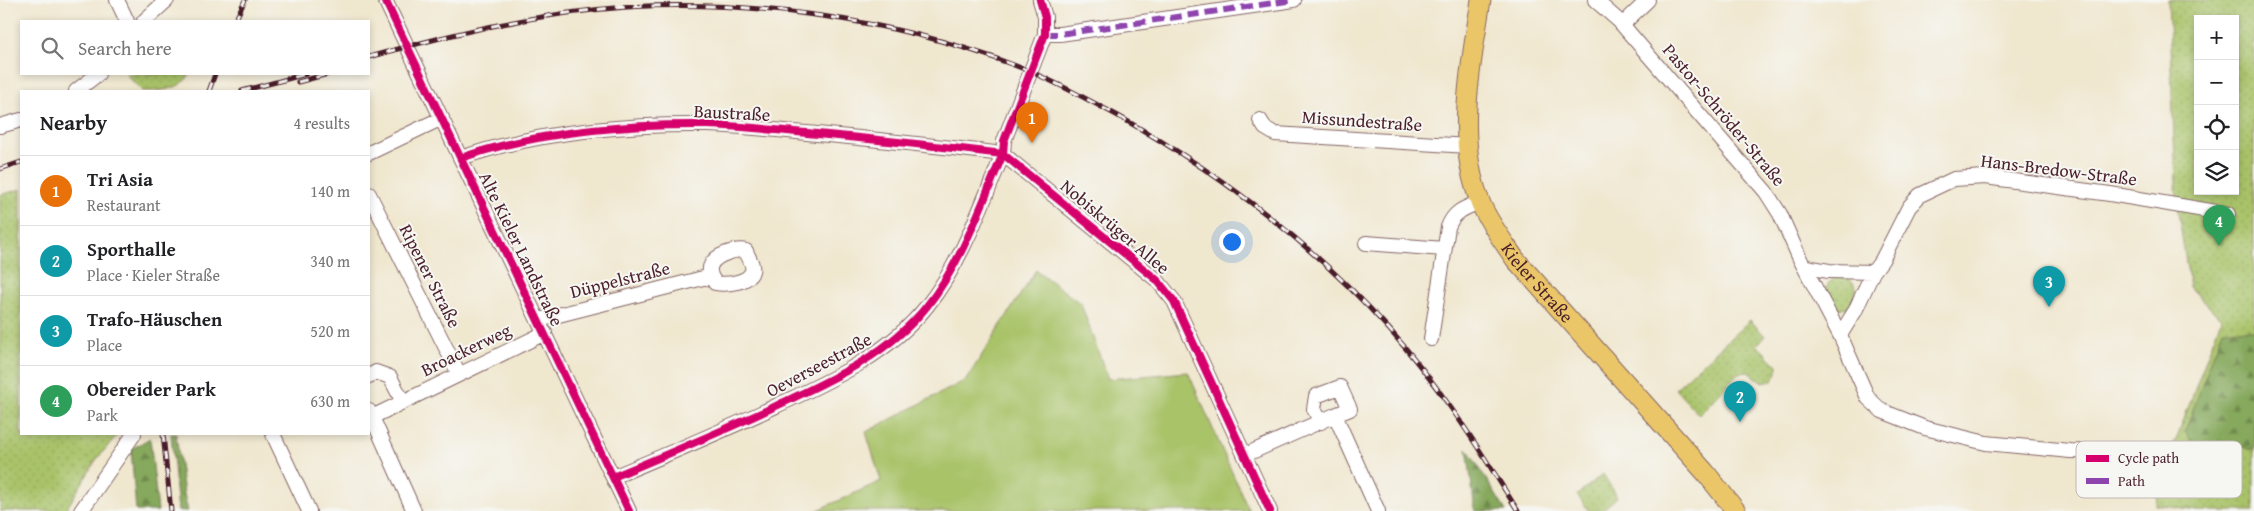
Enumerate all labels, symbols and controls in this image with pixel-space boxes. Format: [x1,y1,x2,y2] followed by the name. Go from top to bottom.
[2194,15,2239,195] map controls
[2194,15,2239,60] button: +
[20,20,370,75] search box
[38,34,66,62] icon: search
[78,34,172,62] text: Search here
[1656,37,1792,192] street label: Pastor-Schröder-Straße
[2194,60,2239,105] button: −
[693,97,771,128] street label: Baustraße
[1016,102,1048,143] pin: 1
[1301,103,1423,138] street label: Missundestraße
[2194,105,2239,150] button: locate
[40,107,107,138] text: Nearby
[293,111,350,135] text: 4 results
[1979,147,2139,192] street label: Hans-Bredow-Straße
[2194,150,2239,195] button: layers
[87,165,153,193] text: Tri Asia
[472,167,571,331] street label: Alte Kieler Landstraße
[1055,173,1176,280] street label: Nobiskrüger Allee
[52,179,60,203] text: 1
[310,179,350,203] text: 140 m
[87,193,161,217] text: Restaurant
[2203,205,2235,246] pin: 4
[393,219,468,332] street label: Ripener Straße
[1219,229,1245,255] your location
[87,235,176,263] text: Sporthalle
[1495,237,1580,329] street label: Kieler Straße
[52,249,60,273] text: 2
[310,249,350,273] text: 340 m
[567,254,673,305] street label: Düppelstraße
[87,263,220,287] text: Place · Kieler Straße
[2033,266,2065,307] pin: 3
[87,305,222,333] text: Trafo-Häuschen
[416,316,515,383] street label: Broackerweg
[52,319,60,343] text: 3
[310,319,350,343] text: 520 m
[761,325,876,404] street label: Oeverseestraße
[87,333,122,357] text: Place
[87,375,216,403] text: Obereider Park
[1724,381,1756,422] pin: 2
[52,389,60,413] text: 4
[310,389,350,413] text: 630 m
[87,403,118,427] text: Park
[2076,441,2242,498] legend
[2118,448,2179,468] text: Cycle path
[2118,471,2145,491] text: Path

